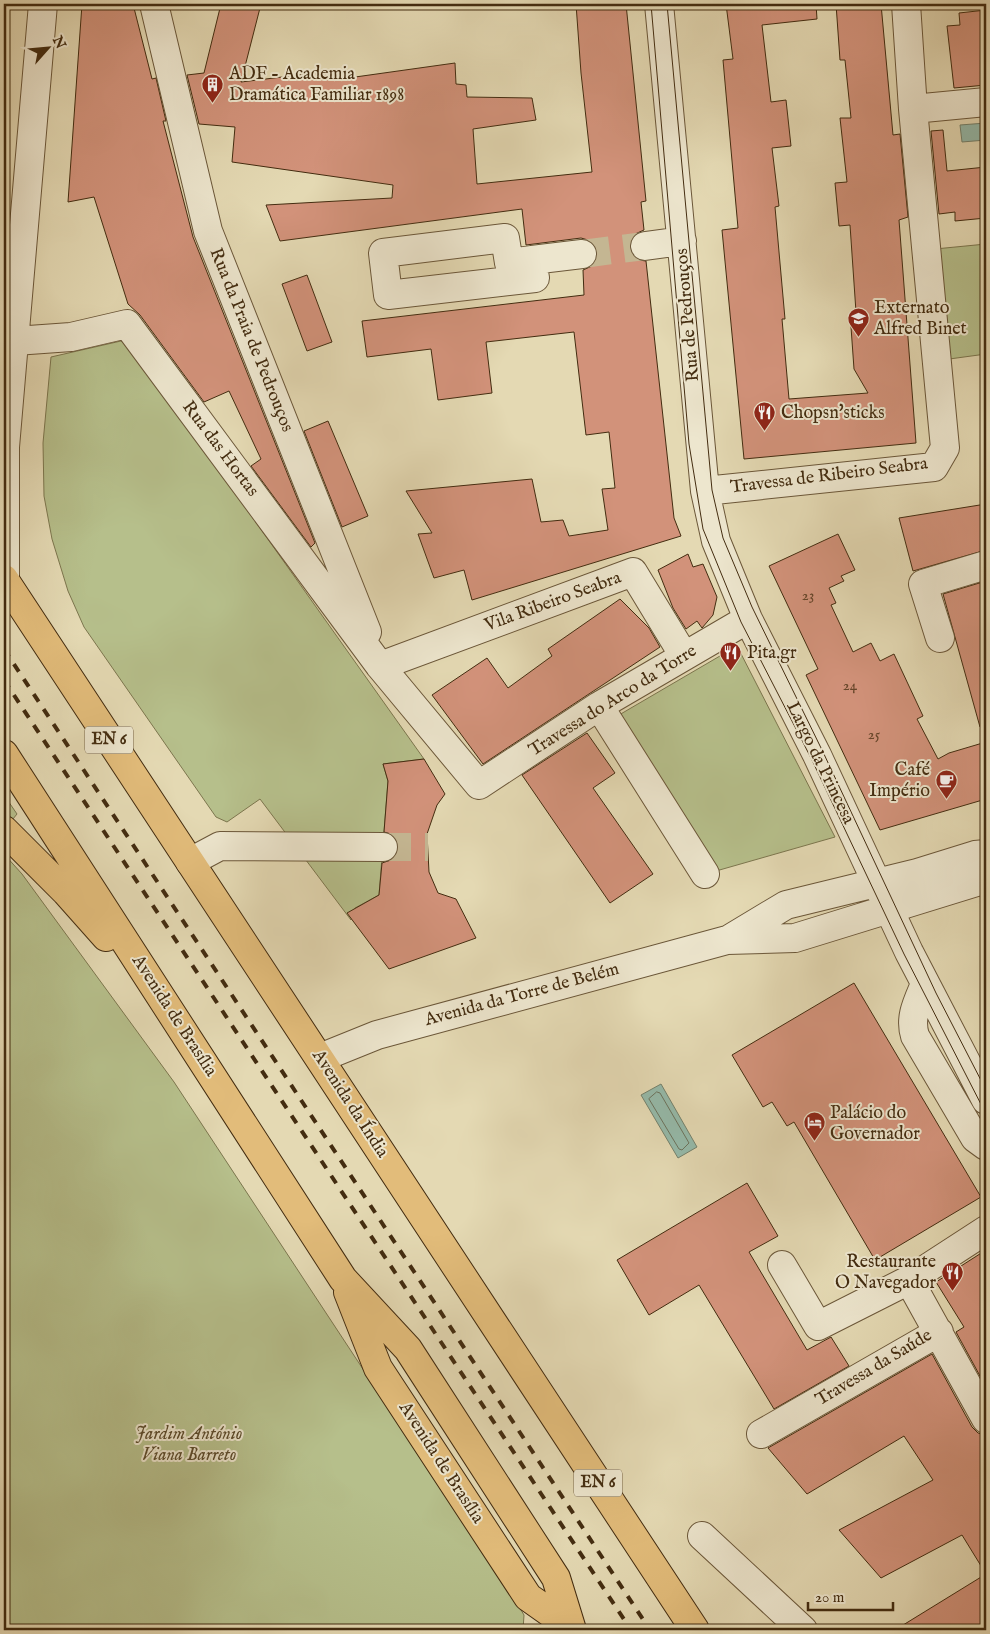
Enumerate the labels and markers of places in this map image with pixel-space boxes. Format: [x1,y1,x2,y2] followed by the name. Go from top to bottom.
[228,63,404,107] place label: ADF - Academia Dramática Familiar 1898
[201,72,225,103] building icon: ADF - Academia Dramática Familiar 1898
[873,297,967,341] place label: Externato Alfred Binet
[846,306,870,337] school or university icon: Externato Alfred Binet
[753,401,777,432] restaurant icon: Chopsn'sticks
[781,402,885,425] place label: Chopsn'sticks
[719,641,743,672] restaurant icon: Pita.gr
[747,642,797,665] place label: Pita.gr
[869,759,930,803] place label: Café Império
[934,768,958,799] cafe icon: Café Império
[830,1102,920,1146] place label: Palácio do Governador
[802,1111,826,1142] hotel icon: Palácio do Governador
[835,1251,936,1295] place label: Restaurante O Navegador
[940,1260,964,1291] restaurant icon: Restaurante O Navegador

